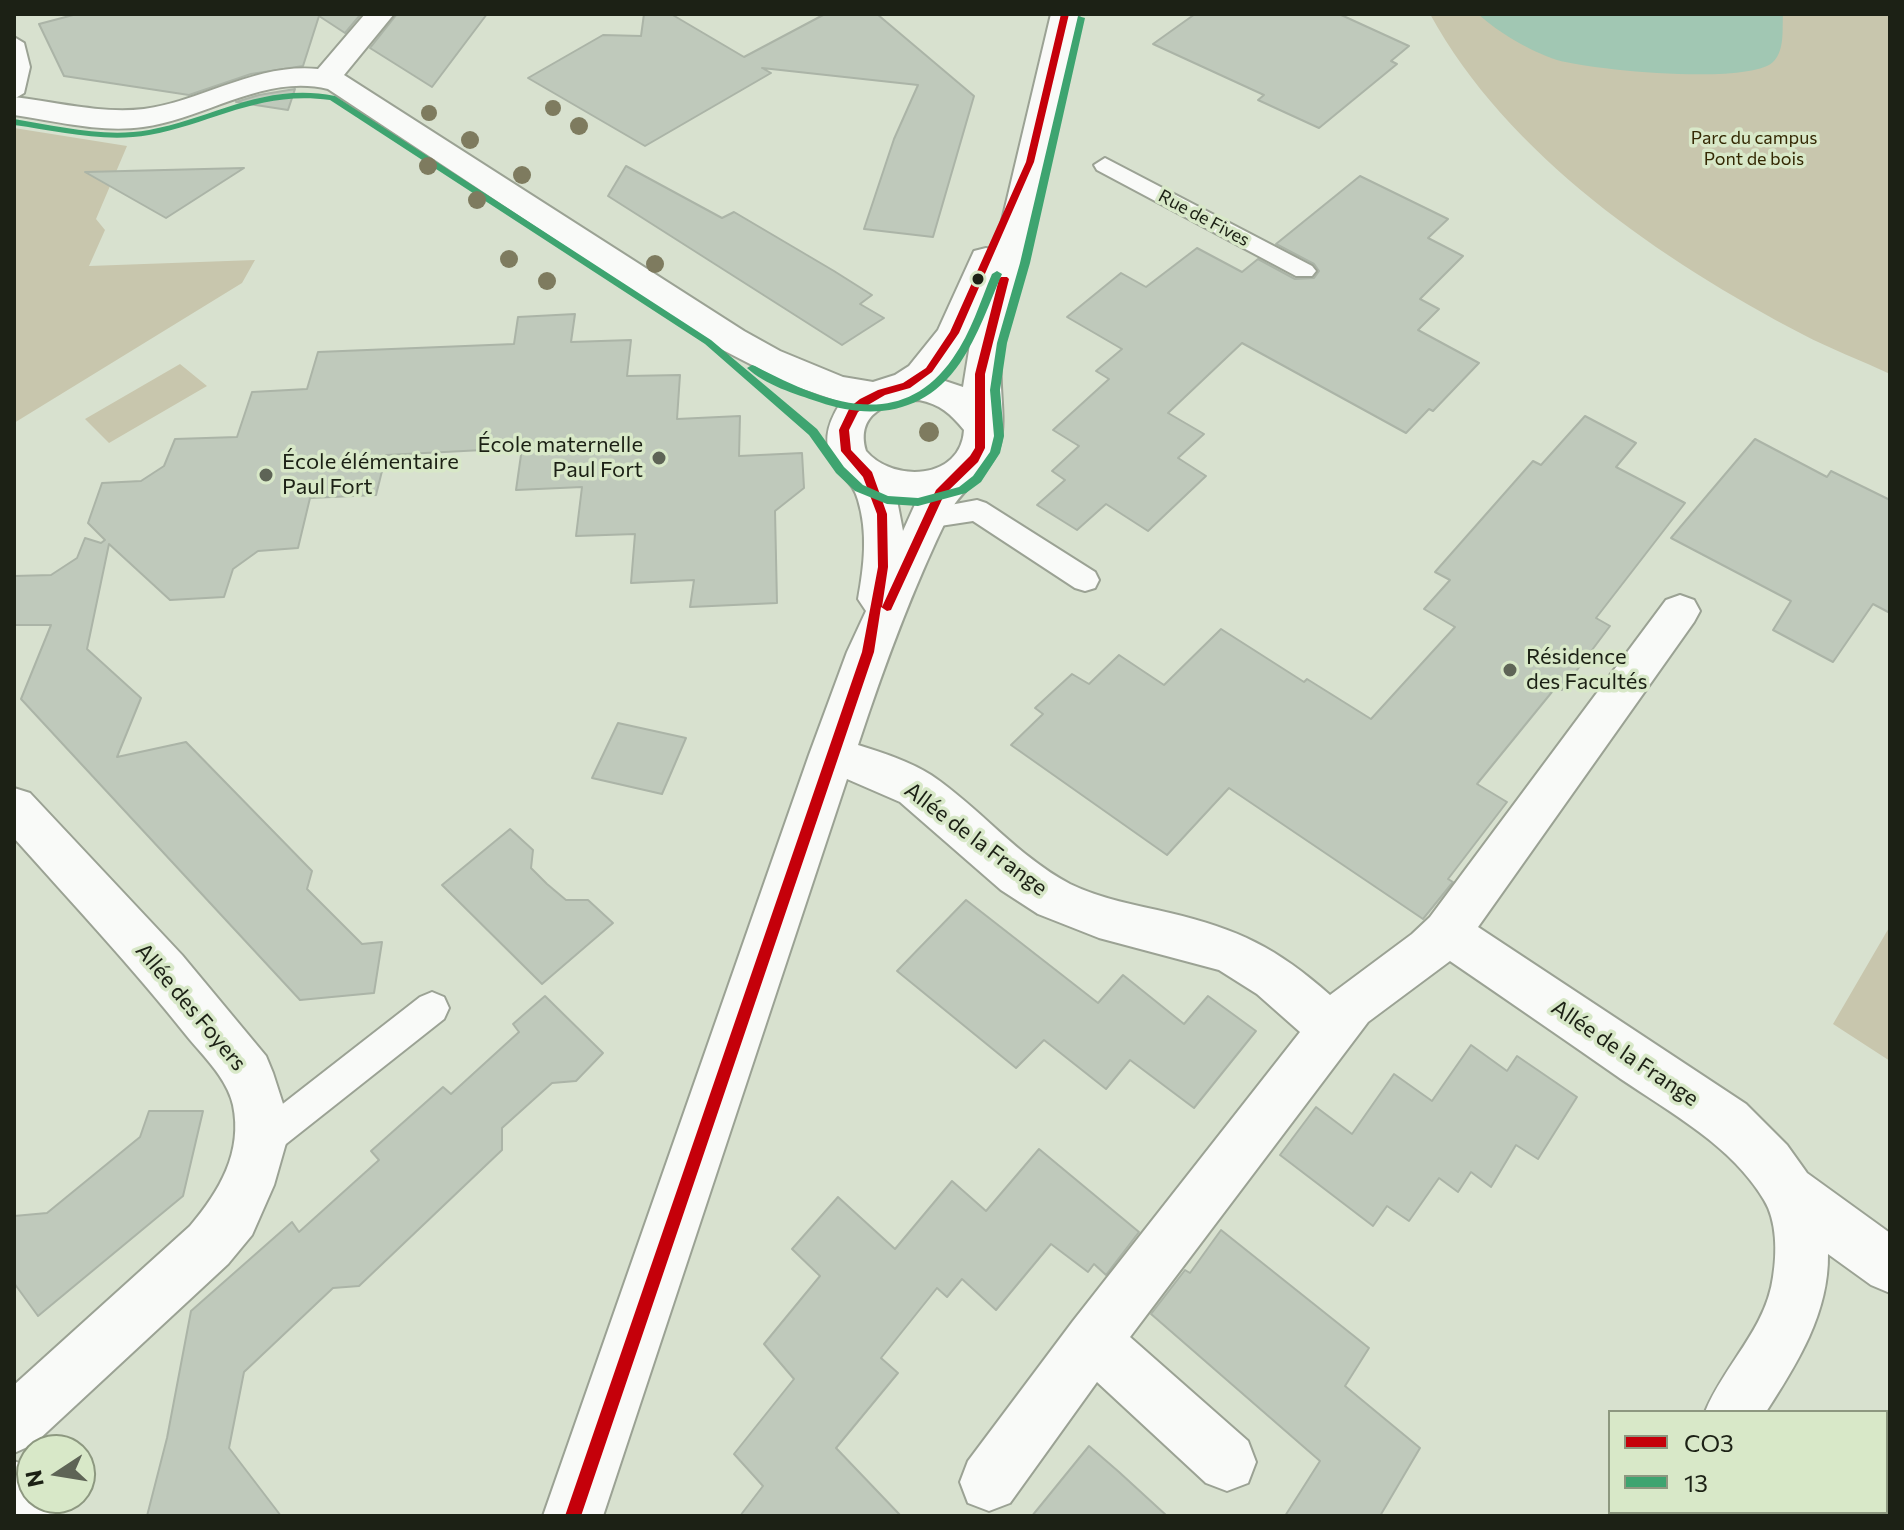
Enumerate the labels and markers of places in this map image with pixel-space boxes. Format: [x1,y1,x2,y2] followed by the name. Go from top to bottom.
[970,271,986,287] unlabelled marker
[478,432,643,484] place label: École maternelle Paul Fort
[282,449,459,500] place label: École élémentaire Paul Fort
[650,449,668,467] marker: École maternelle Paul Fort
[257,466,275,484] marker: École élémentaire Paul Fort
[1526,644,1647,696] place label: Résidence des Facultés
[1501,661,1519,679] marker: Résidence des Facultés

